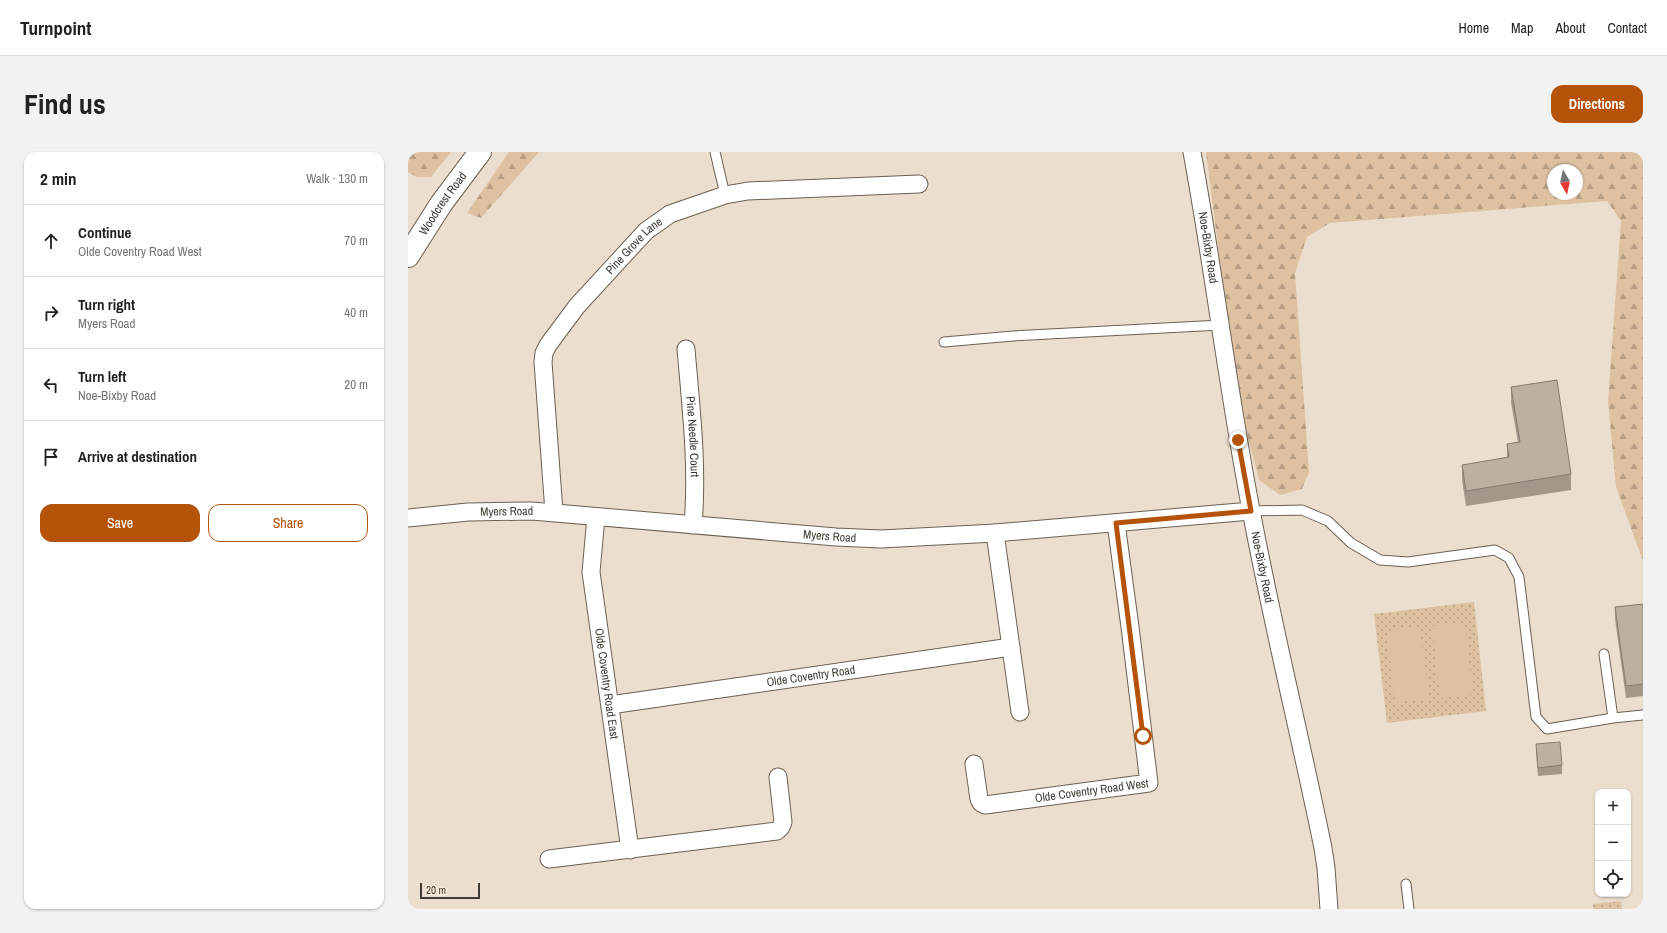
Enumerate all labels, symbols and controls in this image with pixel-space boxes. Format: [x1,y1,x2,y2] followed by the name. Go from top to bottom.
[20,15,92,41] text: Turnpoint
[1458,19,1489,37] text: Home
[1511,19,1533,37] text: Map
[1555,19,1585,37] text: About
[1607,19,1647,37] text: Contact
[24,85,106,123] text: Find us
[1551,85,1643,123] button: Directions
[1547,164,1583,200] north arrow
[40,167,76,190] text: 2 min
[415,169,470,238] street label: Woodcrest Road
[306,170,368,187] text: Walk · 130 m
[1195,211,1222,285] street label: Noe-Bixby Road
[602,214,666,278] street label: Pine Grove Lane
[78,222,131,243] text: Continue
[40,230,62,252] icon: ahead
[344,232,368,249] text: 70 m
[78,243,202,260] text: Olde Coventry Road West
[78,294,135,315] text: Turn right
[40,302,62,324] icon: right
[344,304,368,321] text: 40 m
[78,315,135,332] text: Myers Road
[78,366,126,387] text: Turn left
[40,374,62,396] icon: left
[344,376,368,393] text: 20 m
[78,387,156,404] text: Noe-Bixby Road
[682,396,703,478] street label: Pine Needle Court
[1229,431,1247,449] route end
[40,446,62,468] icon: arrive
[78,446,197,467] text: Arrive at destination
[480,503,533,520] street label: Myers Road
[40,504,200,542] button: Save
[208,504,368,542] button: Share
[802,526,856,546] street label: Myers Road
[1247,530,1277,604] street label: Noe-Bixby Road
[591,627,622,740] street label: Olde Coventry Road East
[766,662,856,690] street label: Olde Coventry Road
[1134,727,1152,745] route start
[1034,775,1150,806] street label: Olde Coventry Road West
[1595,789,1631,897] map controls
[1595,789,1631,825] button: +
[1595,825,1631,861] button: −
[1595,861,1631,897] button: locate
[420,881,480,900] scale bar
[426,883,446,897] text: 20 m

